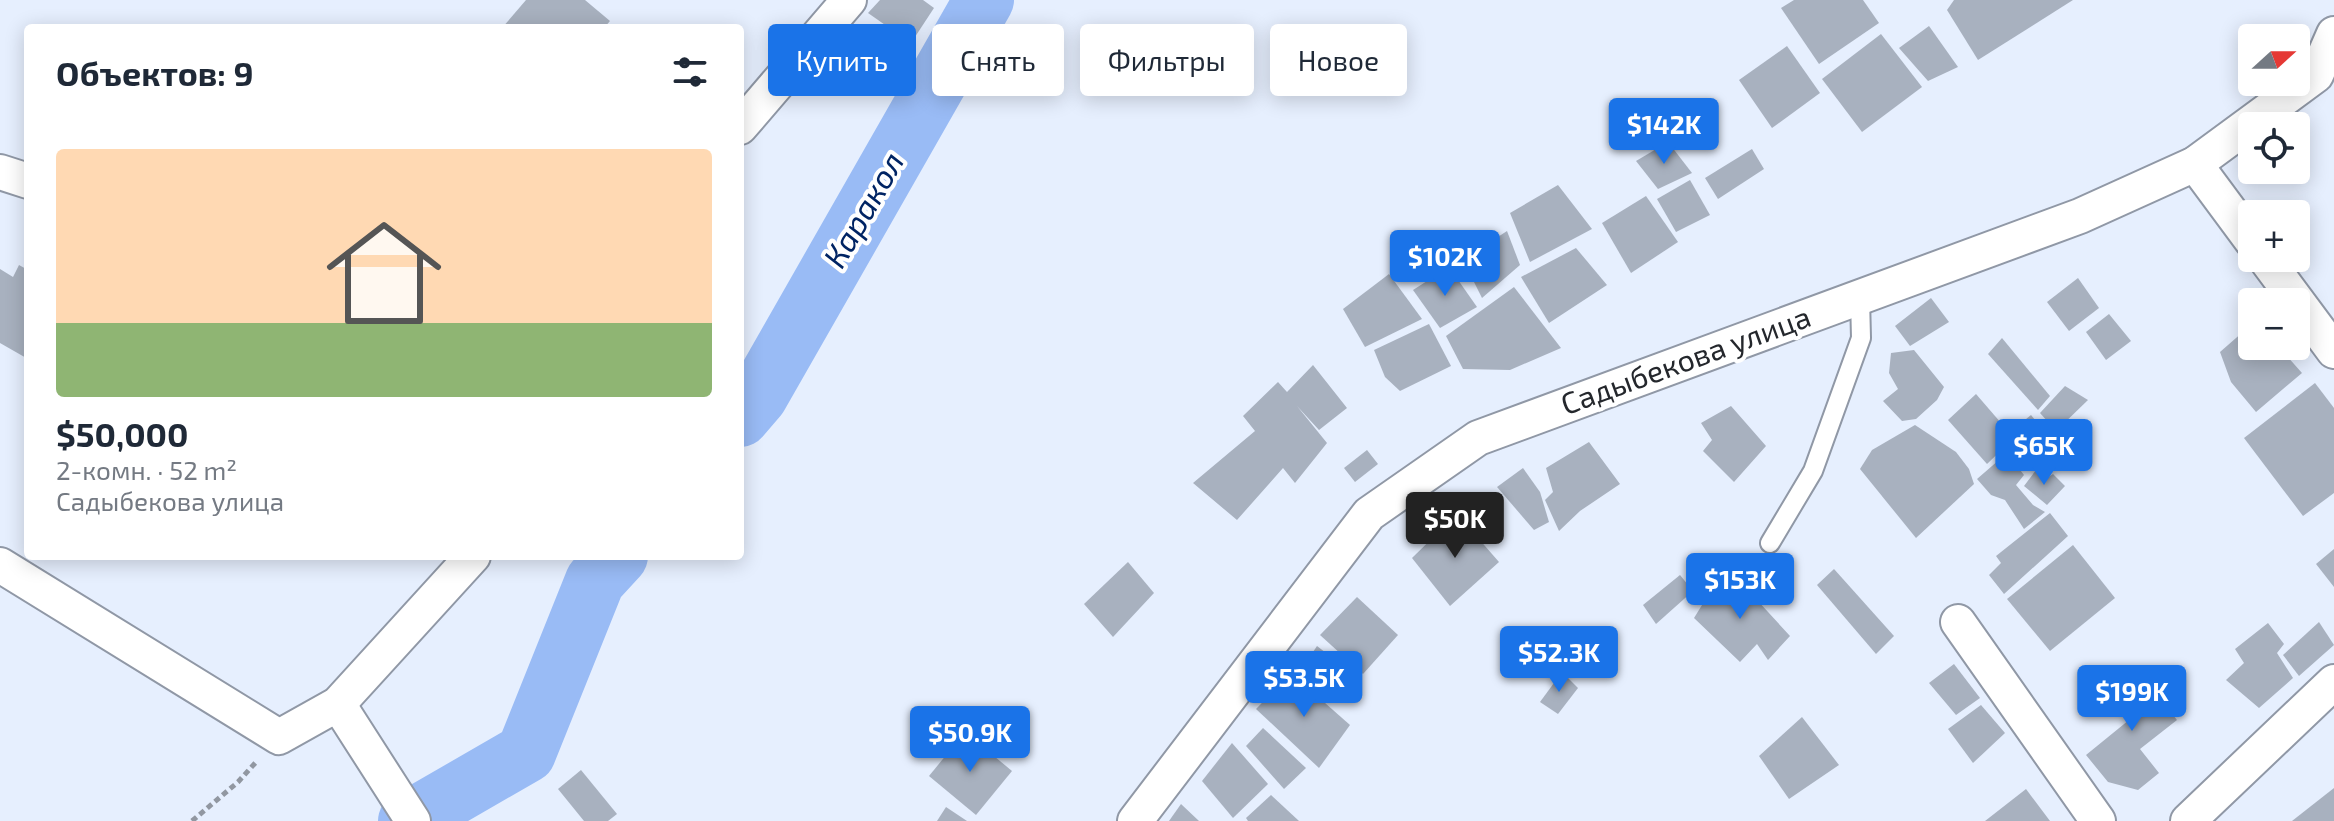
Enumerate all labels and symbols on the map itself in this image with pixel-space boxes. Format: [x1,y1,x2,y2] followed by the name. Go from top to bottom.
[2238,24,2310,96] north arrow
[1608,98,1720,166] pin: $142K
[814,145,910,273] water label: Каракол
[1389,230,1501,298] pin: $102K
[1556,297,1815,422] street label: Садыбекова улица
[1997,419,2091,487] pin: $65K
[1408,492,1502,560] pin: $50K
[1684,553,1796,621] pin: $153K
[1494,626,1624,694] pin: $52.3K
[1239,651,1369,719] pin: $53.5K
[2076,665,2188,733] pin: $199K
[905,706,1035,774] pin: $50.9K

